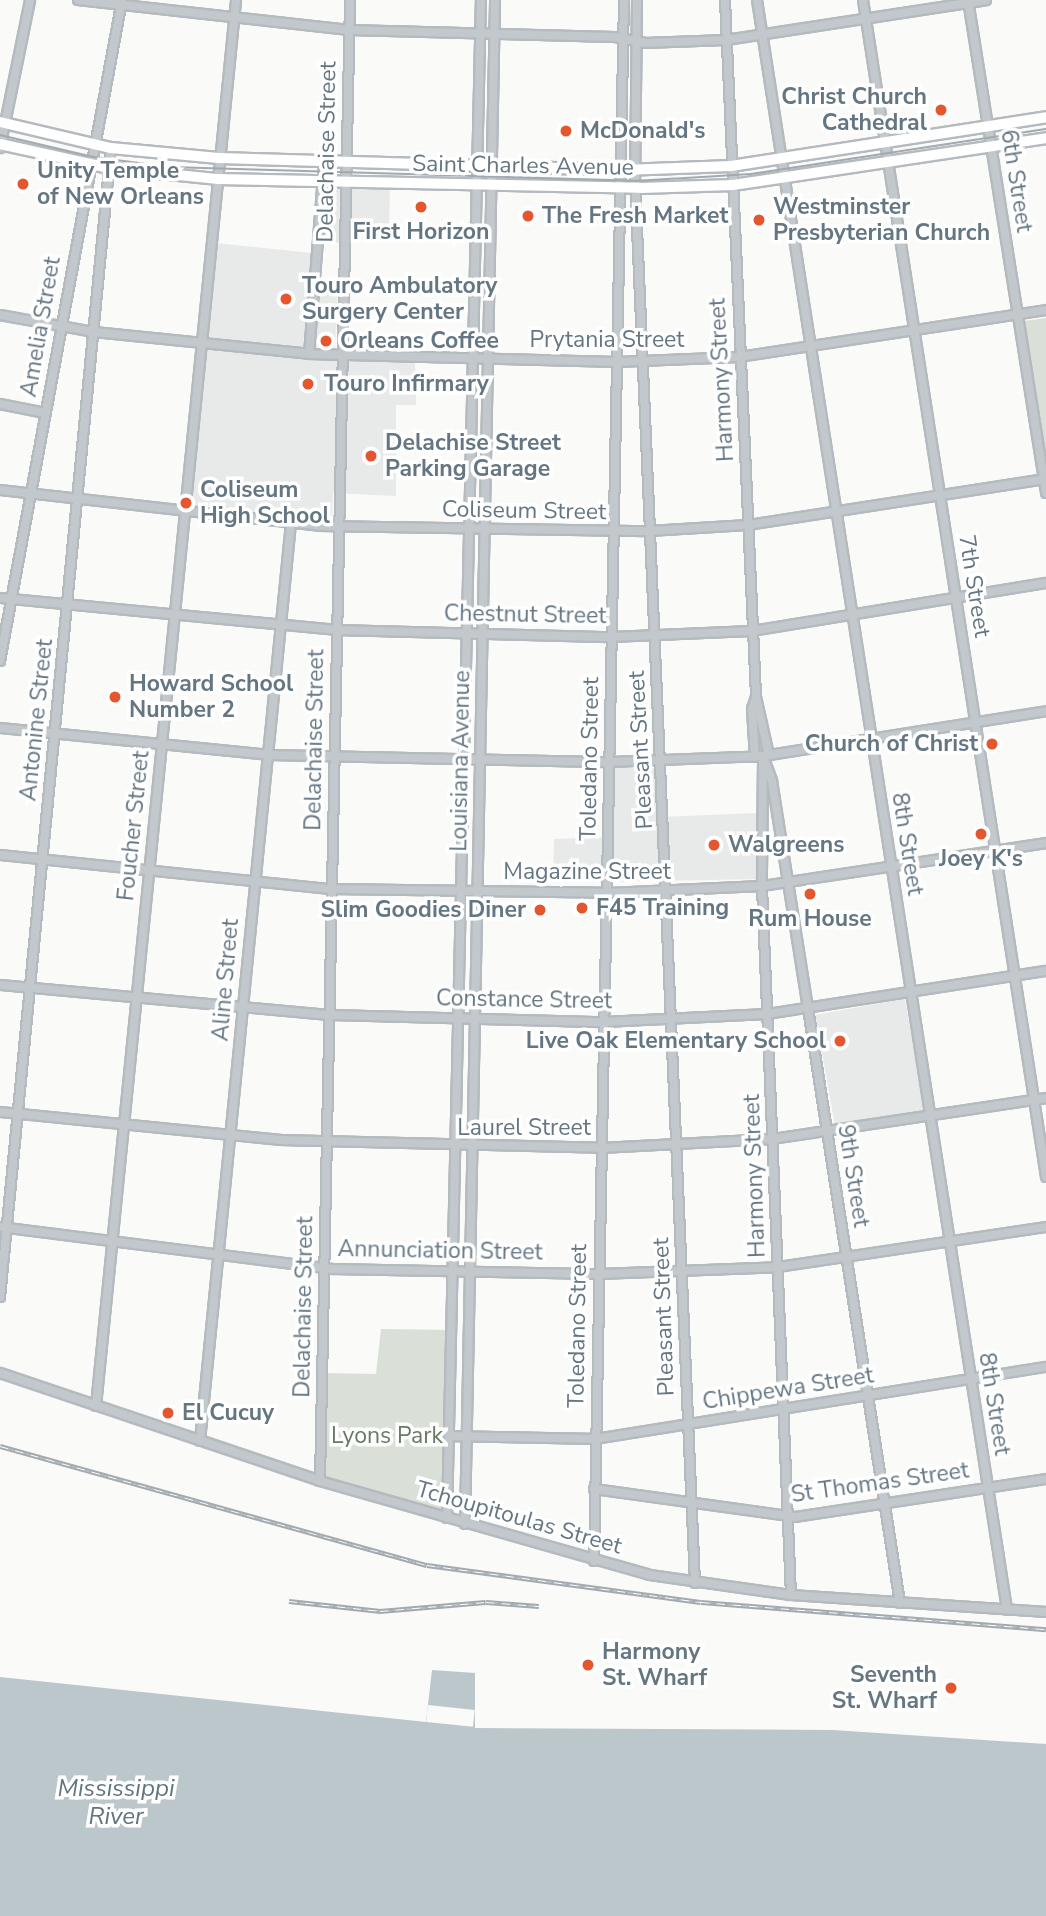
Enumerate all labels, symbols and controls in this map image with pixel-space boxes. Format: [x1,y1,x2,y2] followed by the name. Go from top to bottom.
[312,61,342,243] street label: Delachaise Street
[781,83,927,137] place label: Christ Church Cathedral
[933,102,949,118] marker: Christ Church Cathedral
[580,117,705,145] place label: McDonald's
[558,123,574,139] marker: McDonald's
[994,128,1038,234] street label: 6th Street
[412,150,634,182] street label: Saint Charles Avenue
[37,157,204,211] place label: Unity Temple of New Orleans
[15,176,31,192] marker: Unity Temple of New Orleans
[773,193,990,247] place label: Westminster Presbyterian Church
[413,199,429,215] marker: First Horizon
[542,202,728,230] place label: The Fresh Market
[520,208,536,224] marker: The Fresh Market
[751,212,767,228] marker: Westminster Presbyterian Church
[352,218,490,246] place label: First Horizon
[15,255,67,399] street label: Amelia Street
[302,272,497,326] place label: Touro Ambulatory Surgery Center
[276,289,296,309] marker: Touro Ambulatory Surgery Center
[704,297,740,463] street label: Harmony Street
[530,326,684,354] street label: Prytania Street
[340,327,499,355] place label: Orleans Coffee
[318,333,334,349] marker: Orleans Coffee
[324,370,489,398] place label: Touro Infirmary
[298,374,318,394] marker: Touro Infirmary
[385,429,561,483] place label: Delachise Street Parking Garage
[363,448,379,464] marker: Delachise Street Parking Garage
[200,476,330,530] place label: Coliseum High School
[178,495,194,511] marker: Coliseum High School
[442,496,606,526] street label: Coliseum Street
[952,533,996,639] street label: 7th Street
[444,600,606,630] street label: Chestnut Street
[15,638,59,802] street label: Antonine Street
[300,649,330,831] street label: Delachaise Street
[129,670,293,724] place label: Howard School Number 2
[446,670,476,852] street label: Louisiana Avenue
[623,670,659,830] street label: Pleasant Street
[575,677,605,841] street label: Toledano Street
[107,689,123,705] marker: Howard School Number 2
[805,730,978,758] place label: Church of Christ
[984,736,1000,752] marker: Church of Christ
[112,750,156,902] street label: Foucher Street
[885,791,929,897] street label: 8th Street
[973,826,989,842] marker: Joey K's
[728,831,844,859] place label: Walgreens
[706,837,722,853] marker: Walgreens
[939,845,1023,873] place label: Joey K's
[503,858,671,886] street label: Magazine Street
[802,886,818,902] marker: Rum House
[596,894,729,922] place label: F45 Training
[321,896,526,924] place label: Slim Goodies Diner
[574,900,590,916] marker: F45 Training
[532,902,548,918] marker: Slim Goodies Diner
[748,905,872,933] place label: Rum House
[207,918,245,1042] street label: Aline Street
[436,985,612,1015] street label: Constance Street
[526,1027,826,1055] place label: Live Oak Elementary School
[832,1033,848,1049] marker: Live Oak Elementary School
[738,1094,772,1258] street label: Harmony Street
[457,1114,591,1142] street label: Laurel Street
[831,1123,875,1229] street label: 9th Street
[289,1216,319,1398] street label: Delachaise Street
[337,1235,543,1267] street label: Annunciation Street
[647,1237,681,1397] street label: Pleasant Street
[563,1244,593,1408] street label: Toledano Street
[972,1351,1016,1457] street label: 8th Street
[701,1362,875,1416] street label: Chippewa Street
[182,1399,274,1427] place label: El Cucuy
[160,1405,176,1421] marker: El Cucuy
[331,1422,443,1450] park label: Lyons Park
[789,1457,971,1509] street label: St Thomas Street
[413,1475,625,1561] street label: Tchoupitoulas Street
[602,1638,707,1692] place label: Harmony St. Wharf
[580,1657,596,1673] marker: Harmony St. Wharf
[832,1661,937,1715] place label: Seventh St. Wharf
[943,1680,959,1696] marker: Seventh St. Wharf
[58,1775,174,1831] water label: Mississippi River

